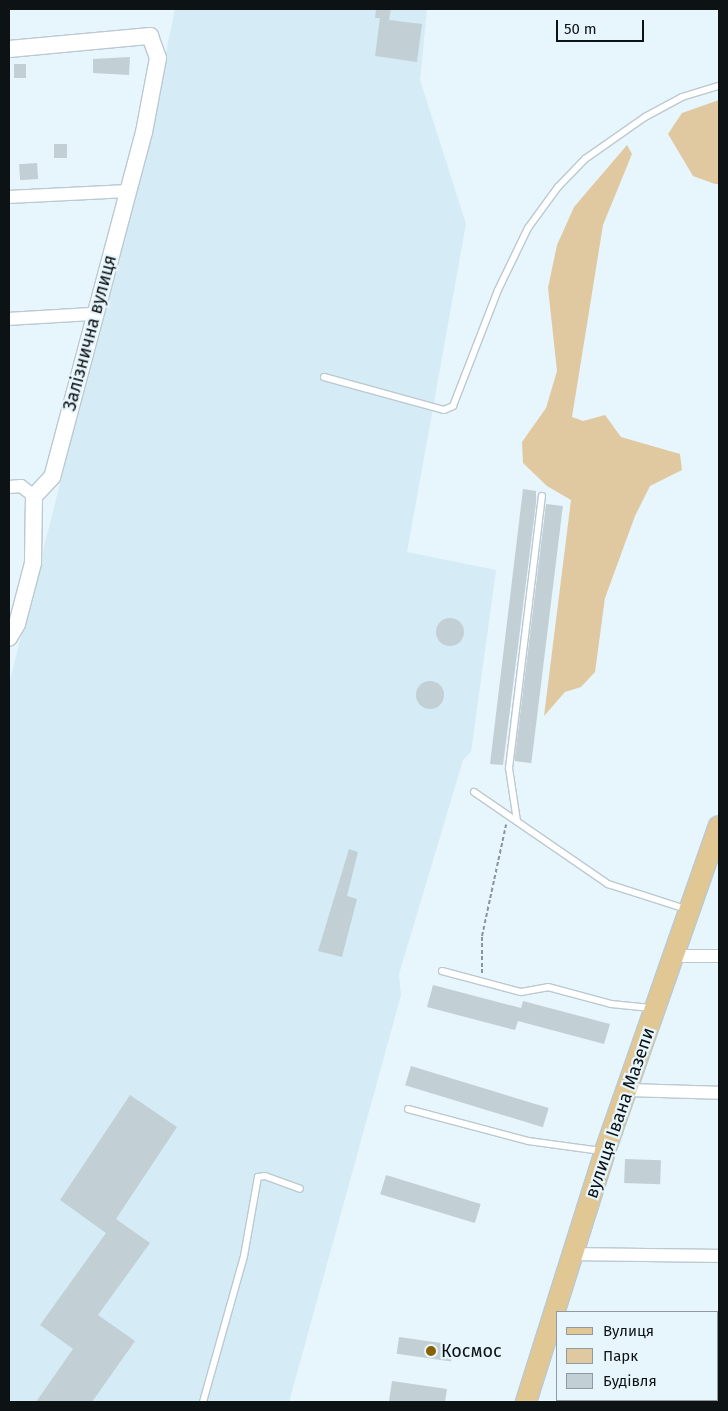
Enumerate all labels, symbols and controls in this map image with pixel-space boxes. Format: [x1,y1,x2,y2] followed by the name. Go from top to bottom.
[558,10,646,42] scale bar
[564,20,597,38] text: 50 m
[59,253,121,413] street label: Залізнична вулиця
[581,1025,659,1201] street label: вулиця Івана Мазепи
[556,1311,718,1401] legend
[603,1322,654,1340] text: Вулиця
[441,1340,502,1362] place label: Космос
[425,1345,437,1357] marker: Космос
[603,1347,638,1365] text: Парк
[603,1372,657,1390] text: Будівля

